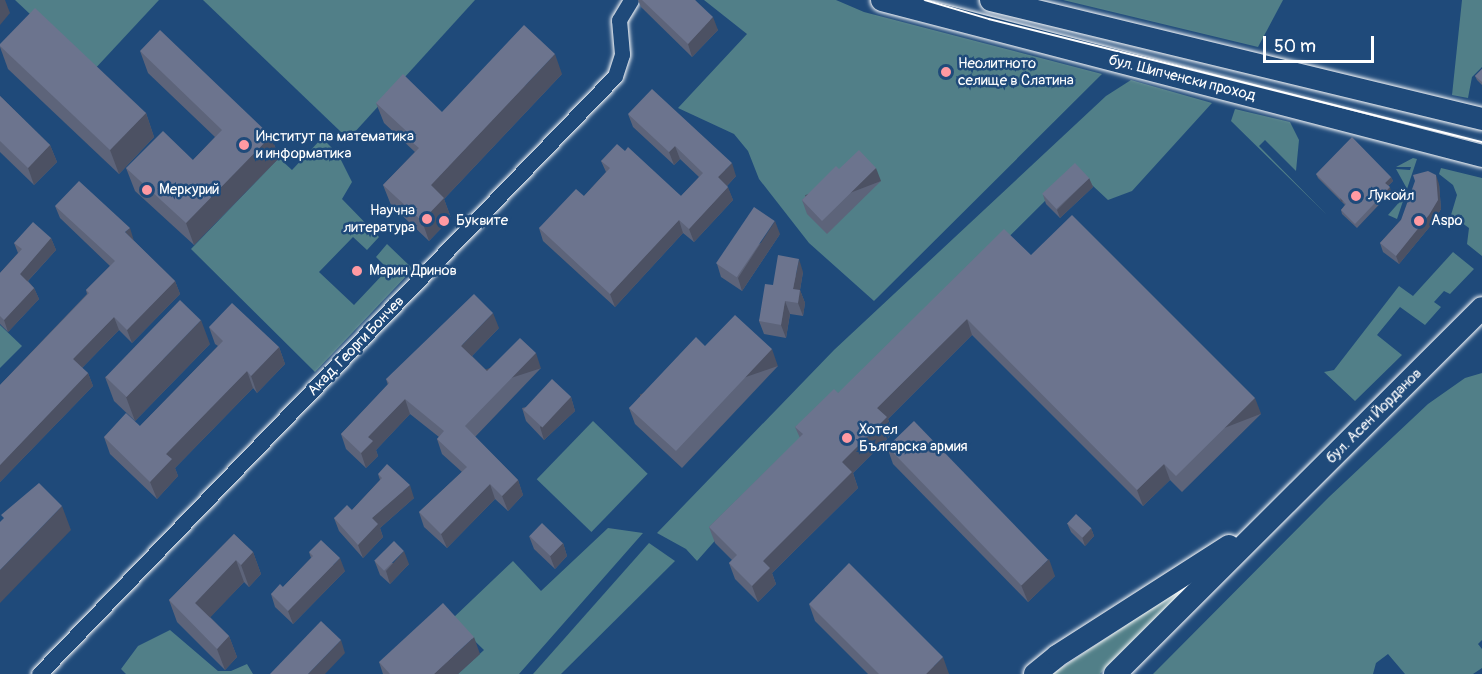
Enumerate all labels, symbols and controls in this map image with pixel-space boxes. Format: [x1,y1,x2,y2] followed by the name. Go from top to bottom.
[1266,24,1377,62] scale bar
[1274,35,1316,58] text: 50 m
[1107,51,1257,105] street label: бул. Шипченски проход
[958,54,1074,89] place label: Неолитното селище в Слатина
[939,65,953,79] marker: Неолитното селище в Слатина
[256,127,414,162] place label: Институт па математика и информатика
[237,138,251,152] marker: Институт па математика и информатика
[159,181,219,199] place label: Меркурий
[140,183,154,197] marker: Меркурий
[1368,187,1414,205] place label: Лукойл
[1349,189,1363,203] marker: Лукойл
[343,201,415,236] place label: Научна литература
[420,212,434,226] marker: Научна литература
[456,212,508,230] place label: Буквите
[1431,212,1463,230] place label: Aspo
[437,214,451,228] marker: Буквите
[1412,214,1426,228] marker: Aspo
[369,262,457,280] place label: Марин Дринов
[350,264,364,278] marker: Марин Дринов
[304,292,408,400] street label: Акад. Георги Бончев
[1322,364,1426,468] street label: бул. Асен Йорданов
[859,420,968,455] place label: Хотел Българска армия
[840,431,854,445] marker: Хотел Българска армия

